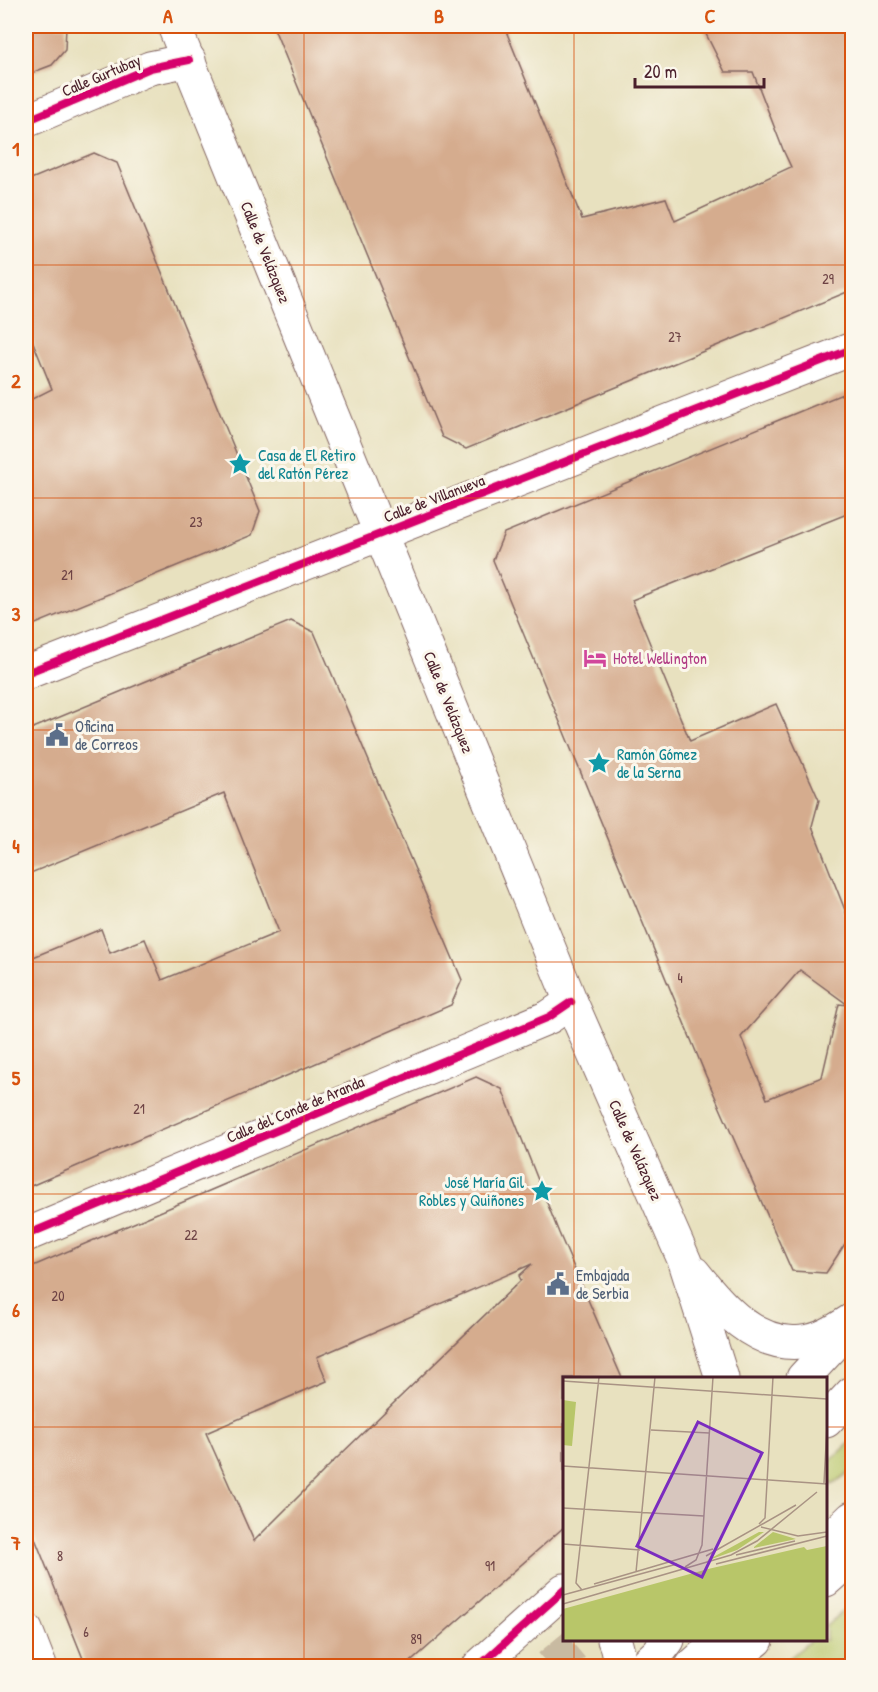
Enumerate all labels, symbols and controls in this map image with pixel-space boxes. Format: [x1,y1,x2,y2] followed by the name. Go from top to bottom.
[163,2,173,29] text: A
[434,2,444,29] text: B
[705,2,716,29] text: C
[58,48,144,101] street label: Calle Gurtubay
[635,51,764,89] scale bar
[644,59,677,84] text: 20 m
[12,135,20,162] text: 1
[236,198,296,306] street label: Calle de Velázquez
[822,269,834,288] house number: 29
[668,327,682,346] house number: 27
[11,367,21,394] text: 2
[258,444,356,484] place label: Casa de El Retiro del Ratón Pérez
[227,451,253,477] place icon: Casa de El Retiro del Ratón Pérez
[380,469,488,527] street label: Calle de Villanueva
[190,512,202,531] house number: 23
[61,565,73,584] house number: 21
[12,600,21,627] text: 3
[582,645,608,671] hotel icon: Hotel Wellington
[613,647,707,669] place label: Hotel Wellington
[419,648,479,756] street label: Calle de Velázquez
[75,715,138,755] place label: Oficina de Correos
[44,722,70,748] public building icon: Oficina de Correos
[617,743,697,783] place label: Ramón Gómez de la Serna
[586,750,612,776] place icon: Ramón Gómez de la Serna
[12,832,20,859] text: 4
[677,968,683,987] house number: 4
[12,1064,21,1091] text: 5
[223,1070,367,1148] street label: Calle del Conde de Aranda
[604,1096,668,1204] street label: Calle de Velázquez
[133,1099,145,1118] house number: 21
[419,1171,525,1211] place label: José María Gil Robles y Quiñones
[529,1178,555,1204] place icon: José María Gil Robles y Quiñones
[184,1225,198,1244] house number: 22
[576,1264,629,1304] place label: Embajada de Serbia
[545,1271,571,1297] public building icon: Embajada de Serbia
[52,1286,64,1305] house number: 20
[12,1296,20,1323] text: 6
[563,1377,827,1641] inset map
[10,1529,21,1556] text: 7
[57,1546,63,1565] house number: 8
[485,1556,495,1575] house number: 91
[83,1622,89,1641] house number: 6
[410,1629,422,1648] house number: 89

